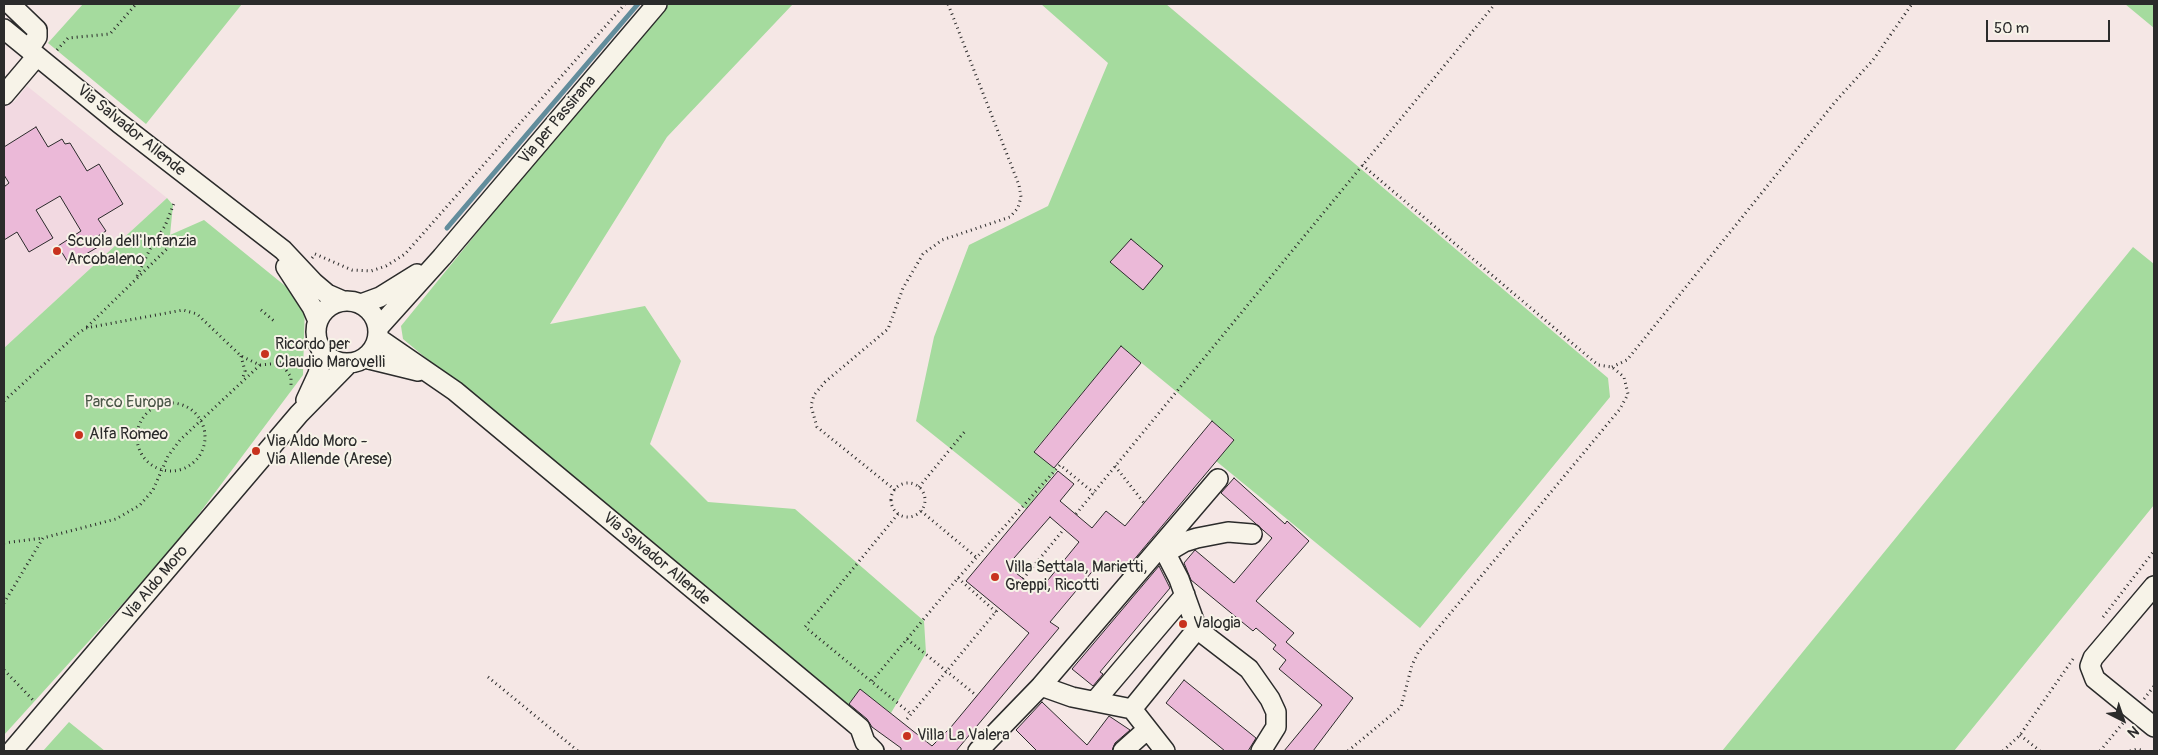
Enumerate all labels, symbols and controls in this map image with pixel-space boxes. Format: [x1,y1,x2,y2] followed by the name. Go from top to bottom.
[1988,10,2112,42] scale bar
[1994,19,2029,38] text: 50 m
[515,72,601,168] street label: Via per Passirana
[73,81,189,181] street label: Via Salvador Allende
[67,232,197,270] place label: Scuola dell'Infanzia Arcobaleno
[51,245,63,257] marker: Scuola dell'Infanzia Arcobaleno
[275,335,385,373] place label: Ricordo per Claudio Marovelli
[259,348,271,360] marker: Ricordo per Claudio Marovelli
[84,393,172,413] park label: Parco Europa
[89,425,168,445] place label: Alfa Romeo
[73,429,85,441] marker: Alfa Romeo
[266,432,393,470] place label: Via Aldo Moro - Via Allende (Arese)
[250,445,262,457] marker: Via Aldo Moro - Via Allende (Arese)
[598,508,714,610] street label: Via Salvador Allende
[119,542,193,624] street label: Via Aldo Moro
[1005,558,1147,596] place label: Villa Settala, Marietti, Greppi, Ricotti
[989,571,1001,583] marker: Villa Settala, Marietti, Greppi, Ricotti
[1193,614,1241,634] place label: Valogia
[1177,618,1189,630] marker: Valogia
[2098,695,2148,745] north arrow
[2124,722,2142,741] text: N
[917,726,1010,746] place label: Villa La Valera
[901,730,913,742] marker: Villa La Valera

